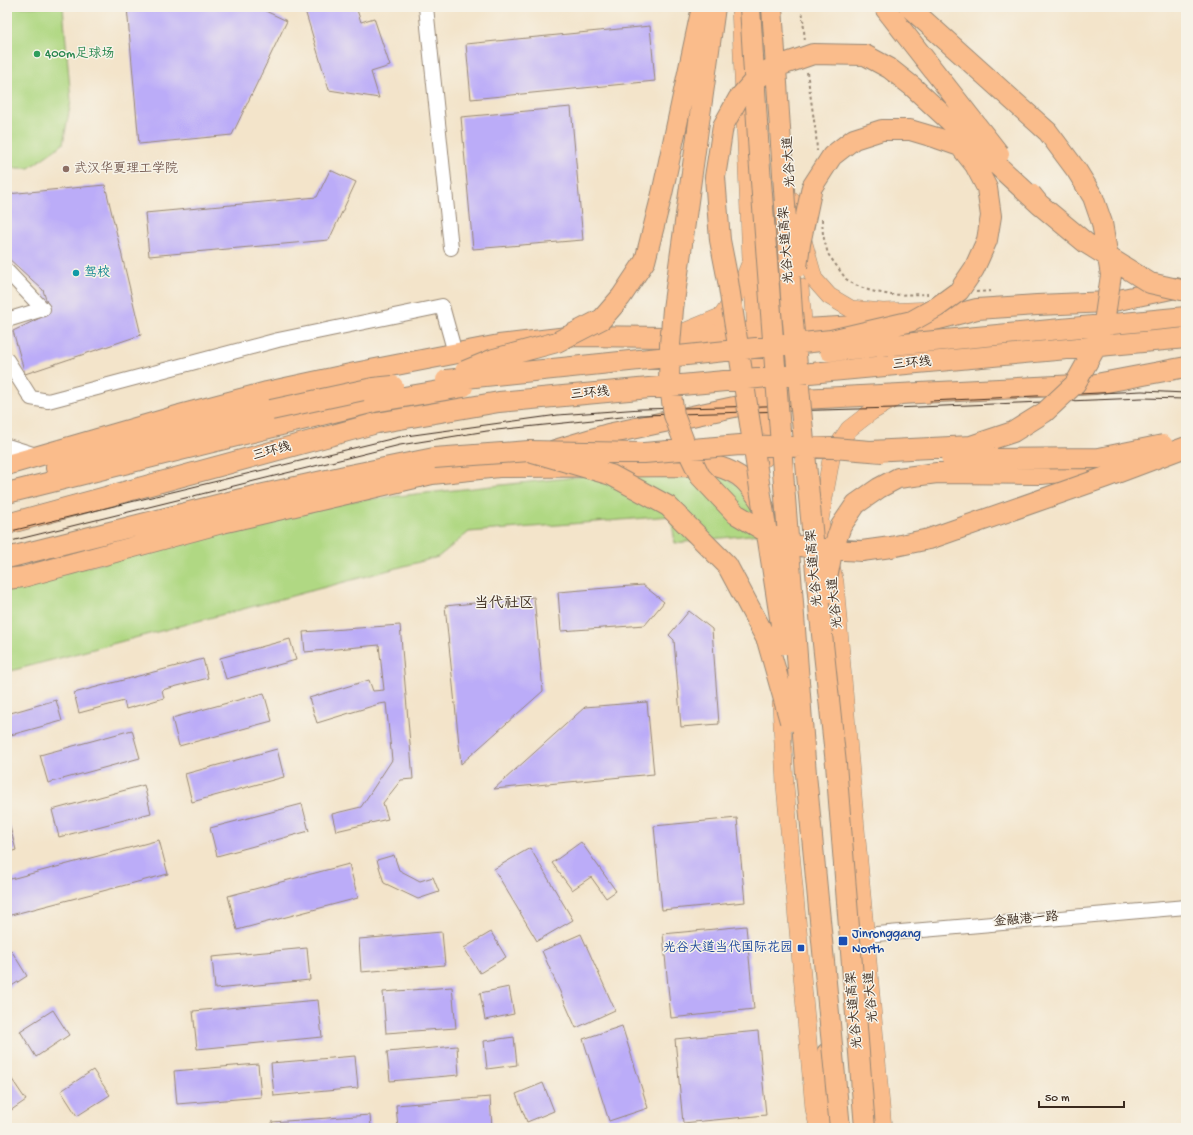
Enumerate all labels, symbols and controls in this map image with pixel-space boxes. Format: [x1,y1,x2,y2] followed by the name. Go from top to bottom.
[45,46,114,62] place label: 400m足球场
[32,49,42,59] marker: 400m足球场
[780,136,799,188] street label: 光谷大道
[74,160,178,177] place label: 武汉华夏理工学院
[61,164,71,174] marker: 武汉华夏理工学院
[776,206,797,285] street label: 光谷大道高架
[84,265,110,281] place label: 驾校
[71,268,81,278] marker: 驾校
[892,354,932,373] street label: 三环线
[570,384,610,403] street label: 三环线
[251,439,293,464] street label: 三环线
[803,528,826,608] street label: 光谷大道高架
[825,576,846,630] street label: 光谷大道
[474,595,534,613] district label: 当代社区
[993,909,1059,930] street label: 金融港一路
[852,927,921,957] place label: Jinronggang North
[837,935,849,947] marker: Jinronggang North
[663,940,793,956] place label: 光谷大道当代国际花园
[796,943,806,953] marker: 光谷大道当代国际花园
[843,970,866,1050] street label: 光谷大道高架
[861,970,882,1024] street label: 光谷大道
[1039,1083,1124,1109] scale bar
[1045,1092,1070,1106] text: 50 m

